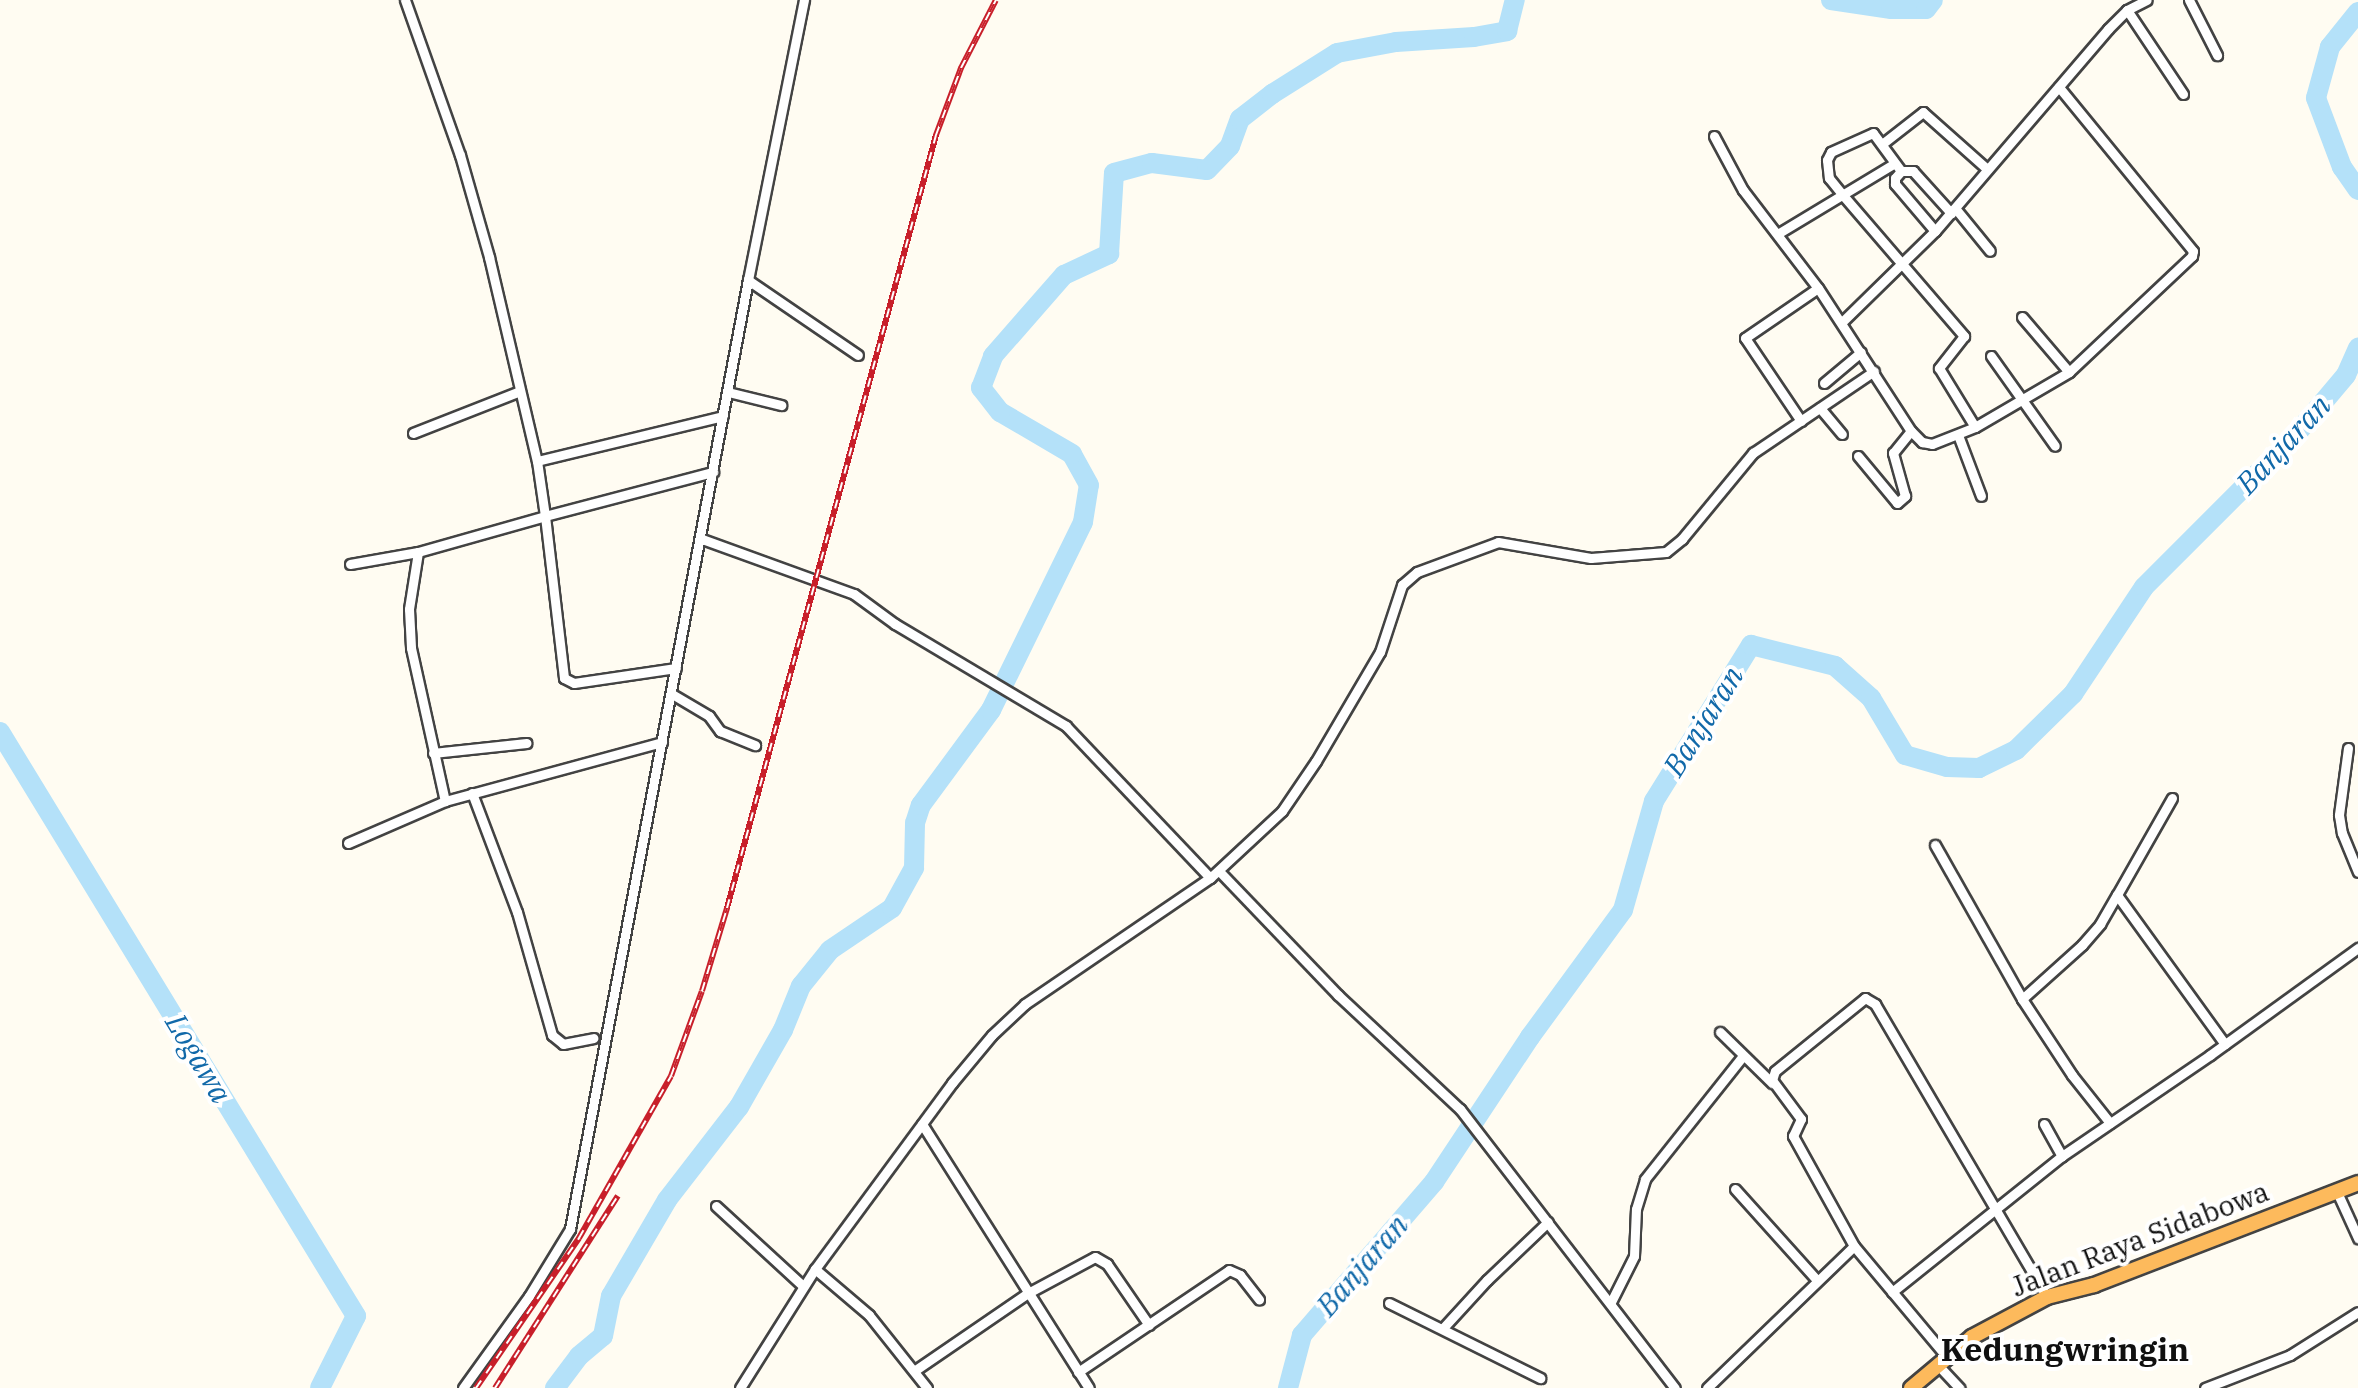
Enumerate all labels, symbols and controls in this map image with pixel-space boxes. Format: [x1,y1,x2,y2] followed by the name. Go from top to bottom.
[2228,387,2338,501] water label: Banjaran
[1655,660,1751,782] water label: Banjaran
[158,1007,240,1109] water label: Logawa
[2007,1174,2273,1304] street label: Jalan Raya Sidabowa
[1308,1207,1416,1323] water label: Banjaran
[1941,1330,2189,1368] district label: Kedungwringin

